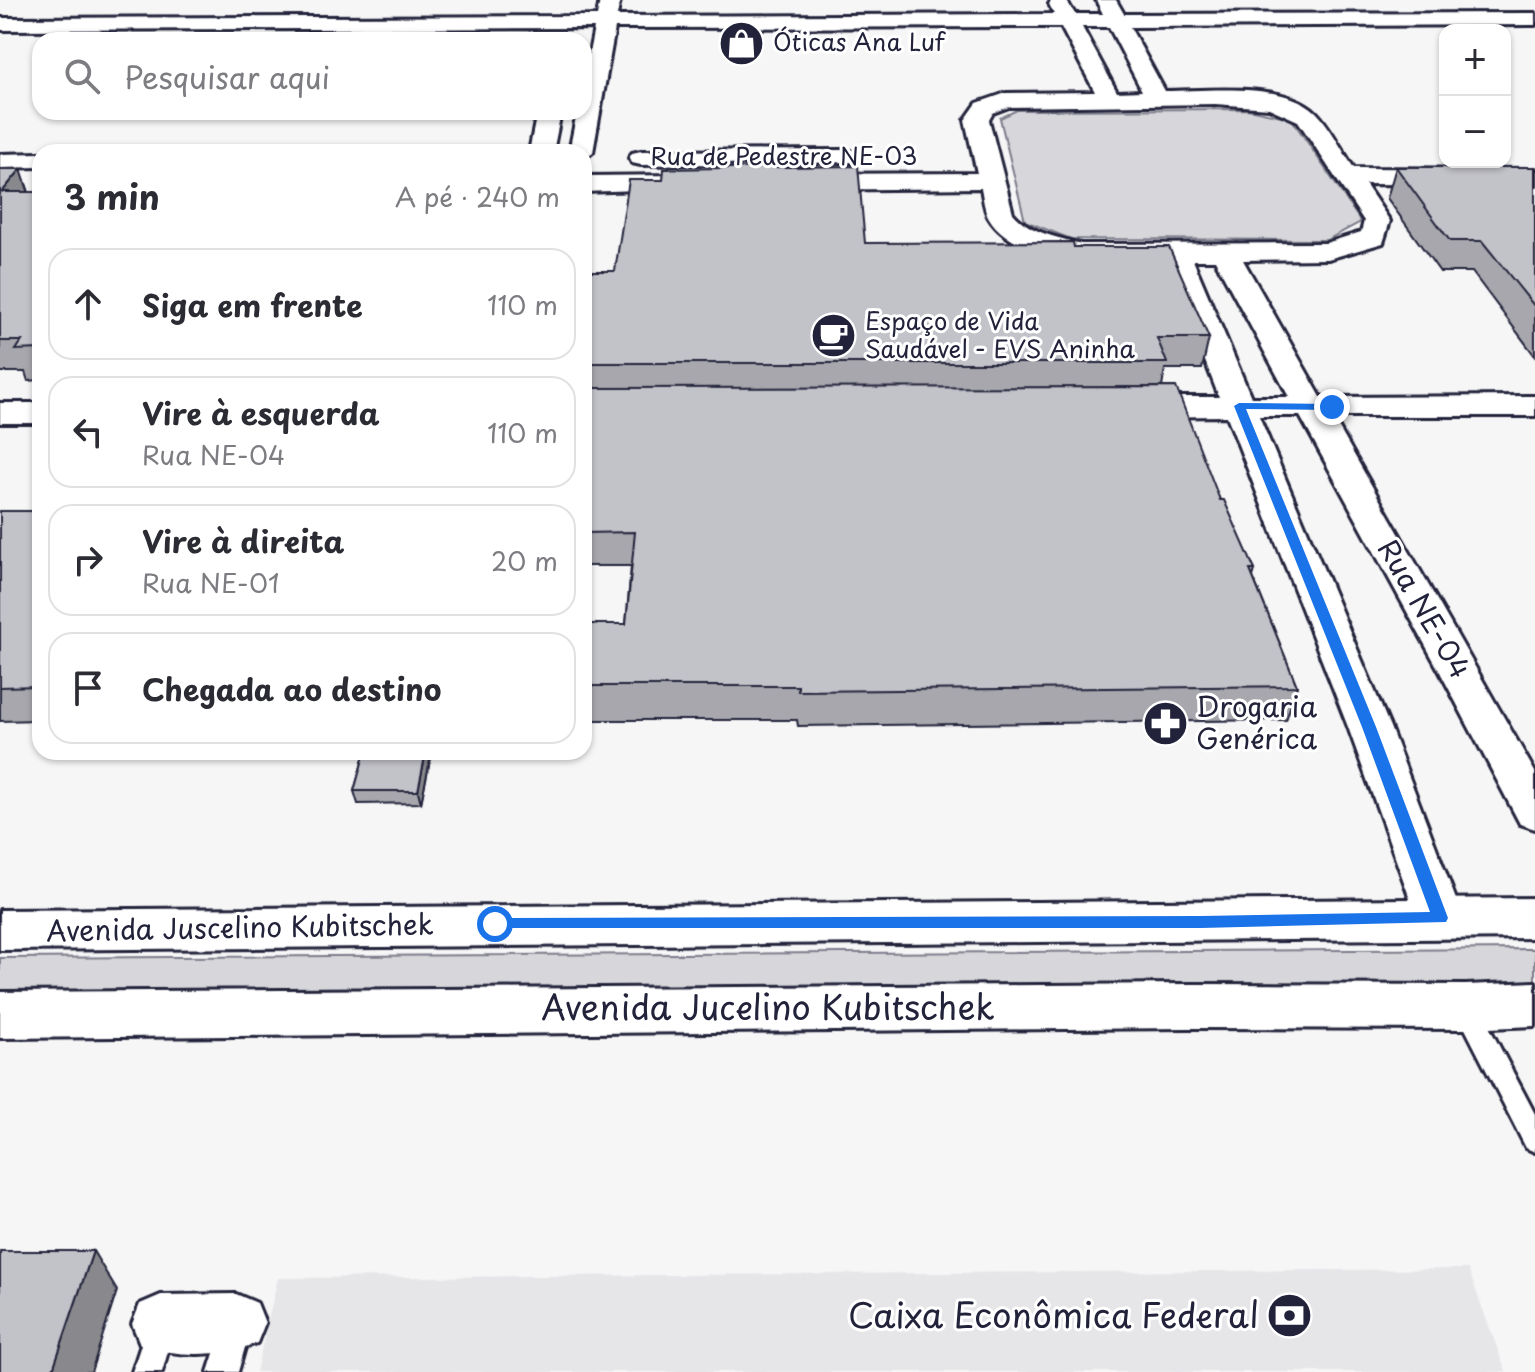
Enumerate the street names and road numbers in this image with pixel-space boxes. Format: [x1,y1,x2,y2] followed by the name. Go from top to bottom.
[651,137,917,173] street label: Rua de Pedestre NE-03
[1368,531,1482,686] street label: Rua NE-04
[46,902,434,951] street label: Avenida Juscelino Kubitschek
[541,980,995,1032] street label: Avenida Jucelino Kubitschek

